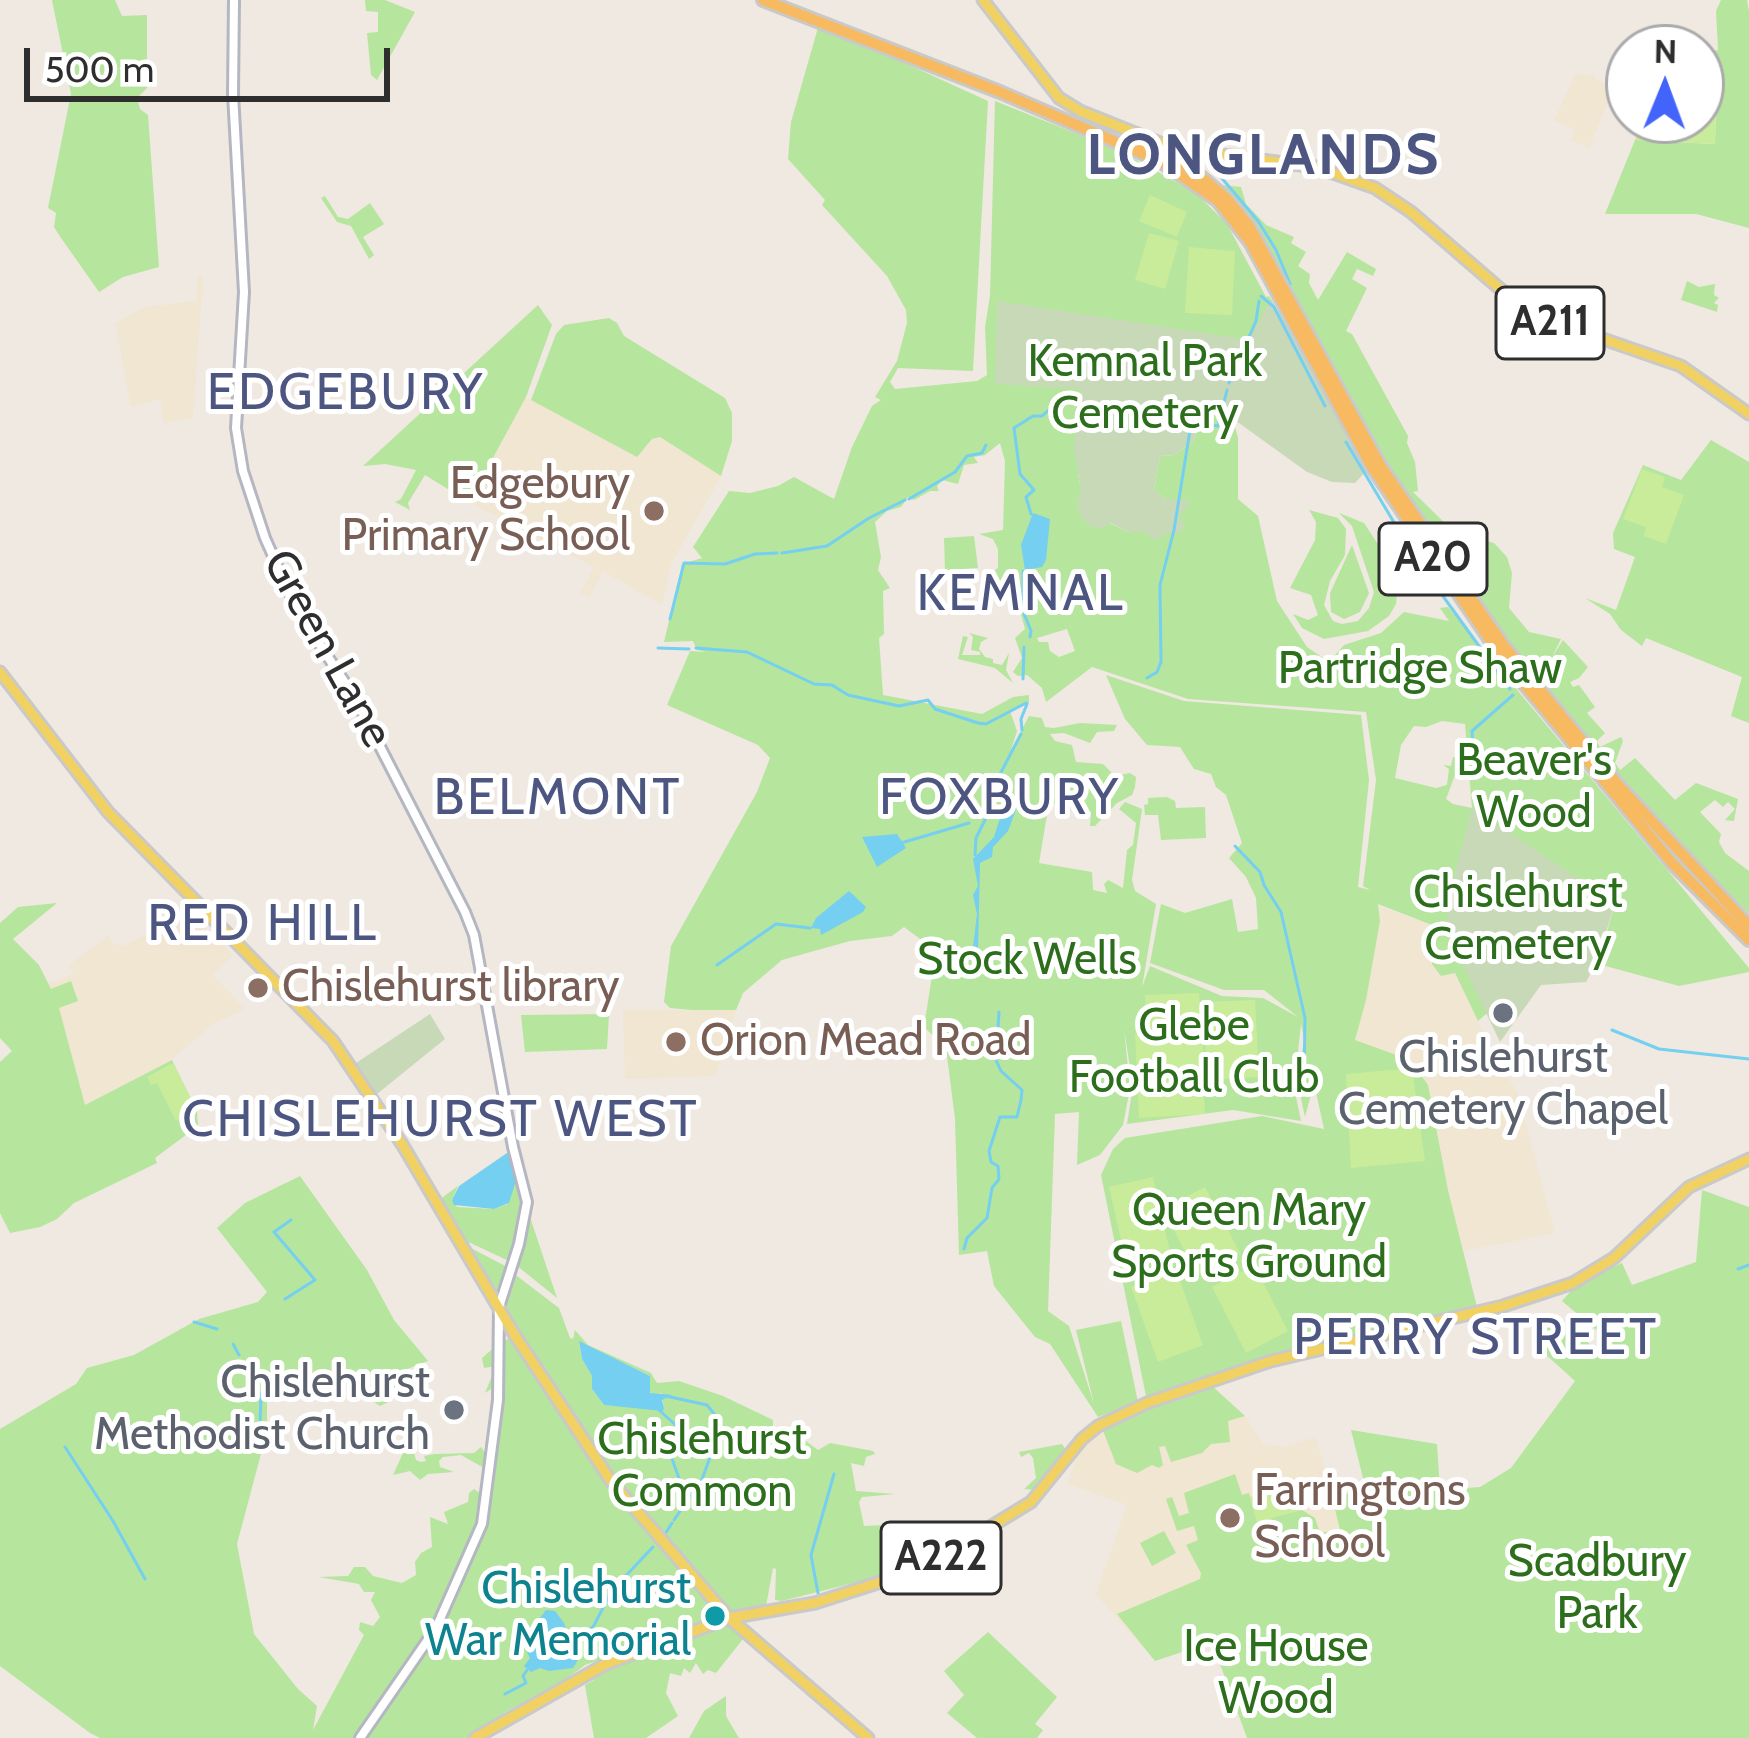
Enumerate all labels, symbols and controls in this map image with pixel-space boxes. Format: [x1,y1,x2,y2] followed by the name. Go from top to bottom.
[30,24,396,98] scale bar
[1605,24,1725,144] north arrow
[1654,31,1678,71] text: N
[45,47,154,91] text: 500 m
[1087,123,1441,191] district label: LONGLANDS
[1496,287,1604,359] road number: A211
[1027,336,1263,442] park label: Kemnal Park Cemetery
[207,363,485,425] district label: EDGEBURY
[342,458,630,564] place label: Edgebury Primary School
[641,498,667,524] marker: Edgebury Primary School
[1379,523,1487,595] road number: A20
[251,541,403,757] street label: Green Lane
[916,564,1126,626] district label: KEMNAL
[1278,643,1562,697] park label: Partridge Shaw
[1456,735,1612,841] park label: Beaver's Wood
[434,768,682,830] district label: BELMONT
[879,768,1121,830] district label: FOXBURY
[1413,867,1623,973] park label: Chislehurst Cemetery
[147,894,379,956] district label: RED HILL
[917,934,1137,988] park label: Stock Wells
[282,961,619,1015] place label: Chislehurst library
[245,975,271,1001] marker: Chislehurst library
[1069,1000,1319,1106] park label: Glebe Football Club
[1490,1000,1516,1026] marker: Chislehurst Cemetery Chapel
[700,1015,1031,1069] place label: Orion Mead Road
[663,1029,689,1055] marker: Orion Mead Road
[1338,1032,1668,1138] place label: Chislehurst Cemetery Chapel
[182,1090,700,1152] district label: CHISLEHURST WEST
[1111,1185,1387,1291] park label: Queen Mary Sports Ground
[1293,1308,1659,1370] district label: PERRY STREET
[94,1357,430,1463] place label: Chislehurst Methodist Church
[441,1397,467,1423] marker: Chislehurst Methodist Church
[597,1414,807,1520] park label: Chislehurst Common
[1254,1465,1466,1571] place label: Farringtons School
[1217,1505,1243,1531] marker: Farringtons School
[881,1522,1001,1594] road number: A222
[1508,1536,1686,1642] park label: Scadbury Park
[425,1563,691,1669] place label: Chislehurst War Memorial
[702,1603,728,1629] marker: Chislehurst War Memorial
[1183,1621,1369,1727] park label: Ice House Wood

